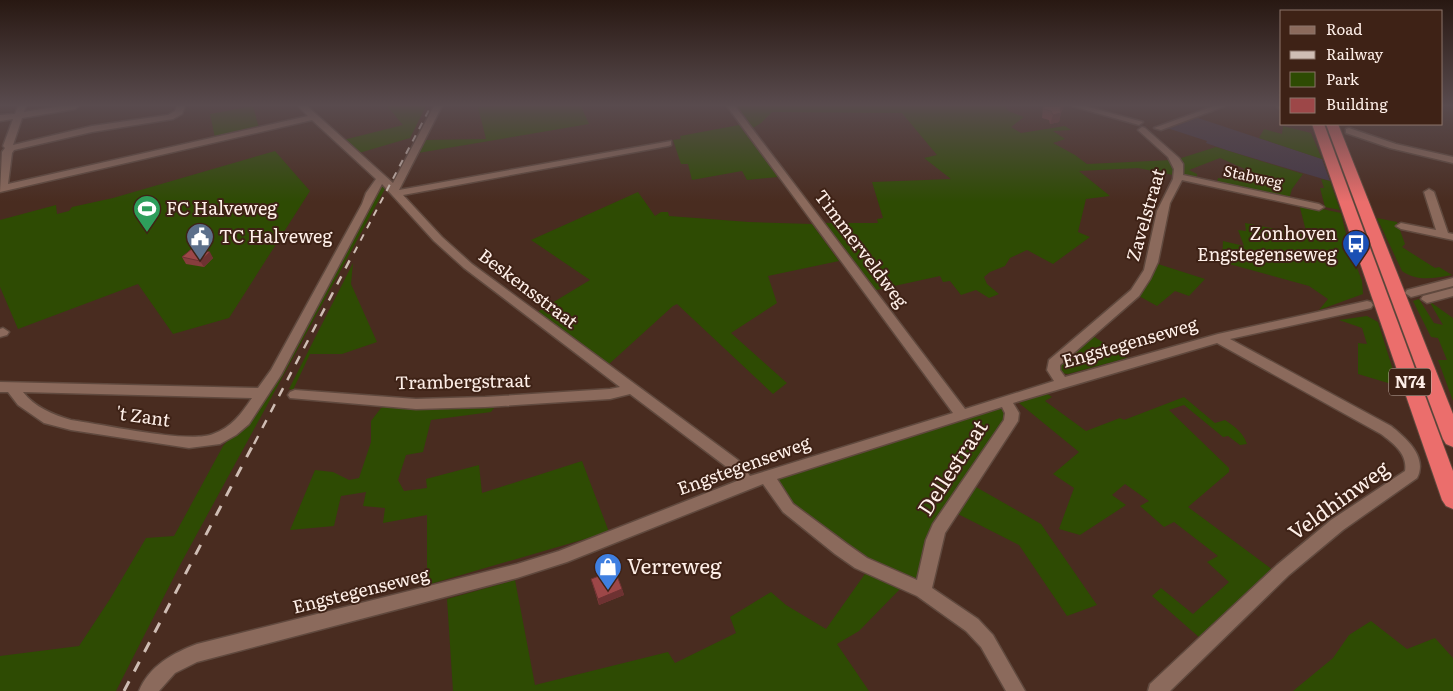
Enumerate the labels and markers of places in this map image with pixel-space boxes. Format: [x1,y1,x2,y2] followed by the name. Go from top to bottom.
[132,194,162,233] sports icon: FC Halveweg
[166,194,278,221] place label: FC Halveweg
[1197,219,1338,267] place label: Zonhoven Engstegenseweg
[185,222,215,261] public building icon: TC Halveweg
[219,222,333,249] place label: TC Halveweg
[1341,229,1371,268] bus stop icon: Zonhoven Engstegenseweg
[627,549,722,580] place label: Verreweg
[593,552,623,591] shop icon: Verreweg

